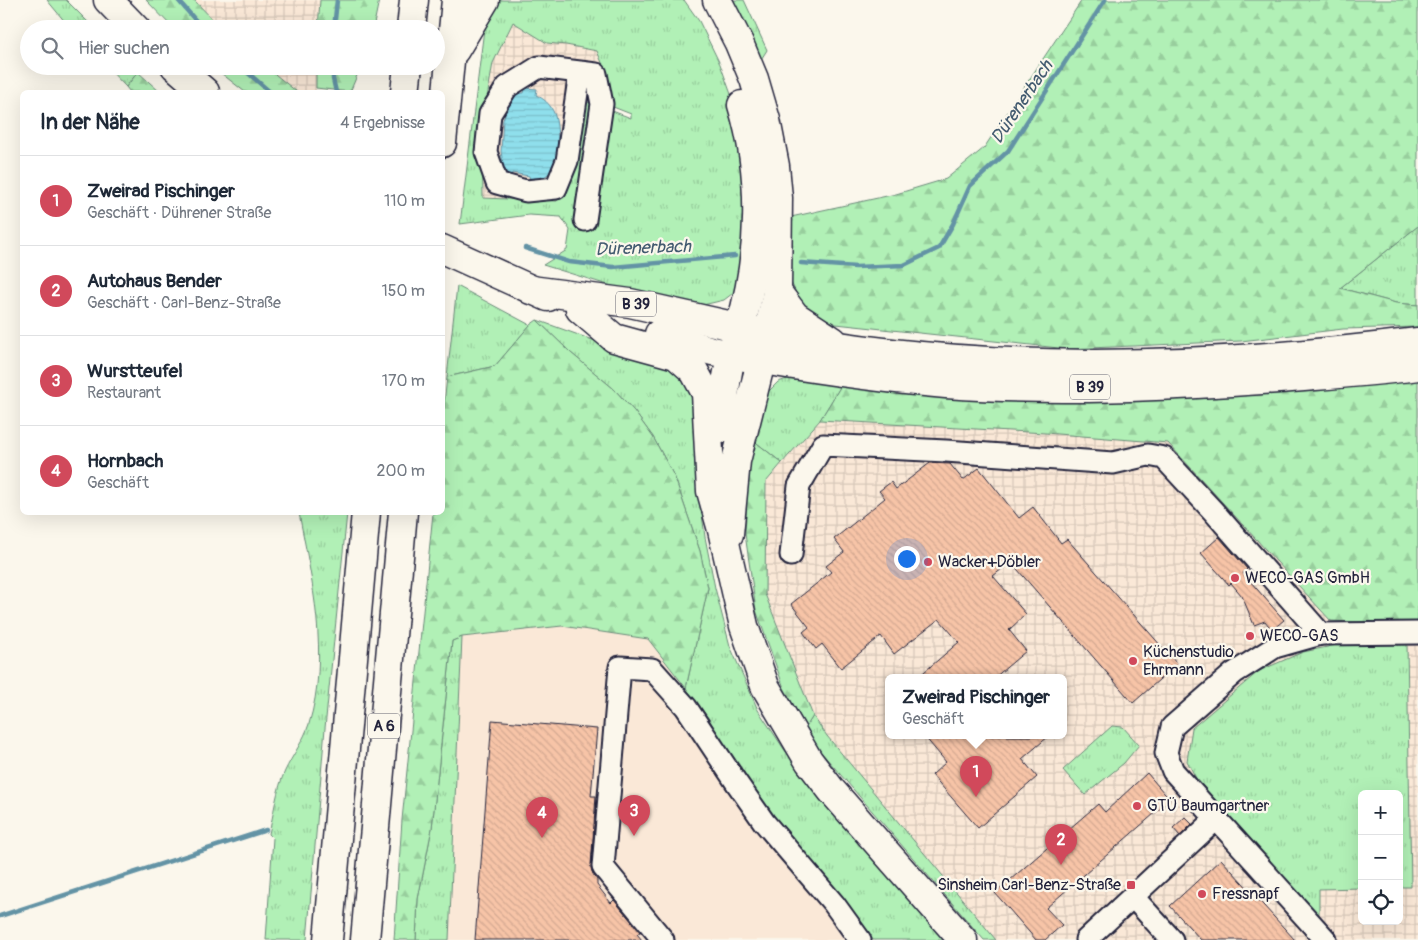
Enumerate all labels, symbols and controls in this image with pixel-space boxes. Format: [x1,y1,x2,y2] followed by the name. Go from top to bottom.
[20,20,445,75] search box
[38,34,66,62] icon: search
[78,36,170,60] text: Hier suchen
[986,55,1059,148] water label: Dürenerbach
[40,109,140,136] text: In der Nähe
[340,113,425,133] text: 4 Ergebnisse
[87,179,235,203] text: Zweirad Pischinger
[53,191,59,211] text: 1
[384,191,425,211] text: 110 m
[87,203,271,223] text: Geschäft · Dührener Straße
[595,235,693,261] water label: Dürenerbach
[87,269,222,293] text: Autohaus Bender
[52,281,60,301] text: 2
[381,281,425,301] text: 150 m
[616,292,656,316] road number: B 39
[87,293,281,313] text: Geschäft · Carl-Benz-Straße
[87,359,183,383] text: Wurstteufel
[52,371,60,391] text: 3
[382,371,425,391] text: 170 m
[1070,374,1110,400] road number: B 39
[87,383,161,403] text: Restaurant
[87,449,164,473] text: Hornbach
[51,461,61,481] text: 4
[377,461,425,481] text: 200 m
[87,473,149,493] text: Geschäft
[894,546,920,572] your location
[938,552,1041,572] place label: Wacker+Döbler
[922,556,934,568] marker: Wacker+Döbler
[1245,568,1370,588] place label: WECO-GAS GmbH
[1229,572,1241,584] marker: WECO-GAS GmbH
[1260,626,1339,646] place label: WECO-GAS
[1244,630,1256,642] marker: WECO-GAS
[1143,642,1234,680] place label: Küchenstudio Ehrmann
[1127,655,1139,667] marker: Küchenstudio Ehrmann
[885,674,1067,739] popup
[902,685,1050,709] text: Zweirad Pischinger
[902,709,964,729] text: Geschäft
[368,714,400,738] road number: A 6
[960,756,992,797] pin: 1
[1358,790,1403,925] map controls
[1358,790,1403,835] button: +
[618,795,650,836] pin: 3
[1147,796,1269,816] place label: GTÜ Baumgartner
[526,797,558,838] pin: 4
[1131,800,1143,812] marker: GTÜ Baumgartner
[1045,824,1077,865] pin: 2
[1358,835,1403,880] button: −
[938,875,1121,895] place label: Sinsheim Carl-Benz-Straße
[1125,879,1137,891] marker: Sinsheim Carl-Benz-Straße
[1358,880,1403,925] button: locate
[1212,884,1280,904] place label: Fressnapf
[1196,888,1208,900] marker: Fressnapf

